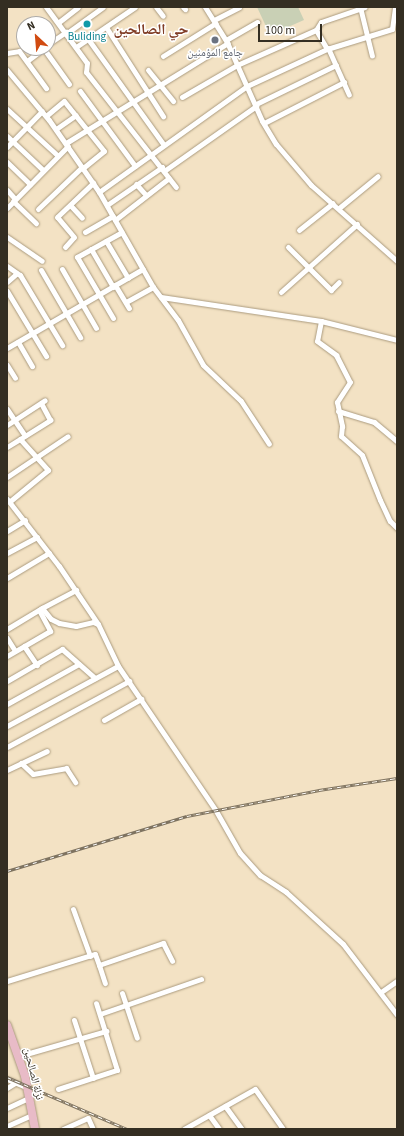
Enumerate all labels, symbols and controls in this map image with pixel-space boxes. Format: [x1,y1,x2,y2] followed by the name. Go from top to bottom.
[16,16,56,56] north arrow
[260,16,324,42] scale bar
[24,17,38,34] text: N
[82,19,92,29] marker: Buliding
[113,21,189,39] district label: حي الصالحين
[265,22,295,39] text: 100 m
[68,30,106,44] place label: Buliding
[210,35,220,45] marker: جامع المؤمنين
[187,46,243,60] place label: جامع المؤمنين
[20,1047,46,1101] street label: نزلة الصالحين

